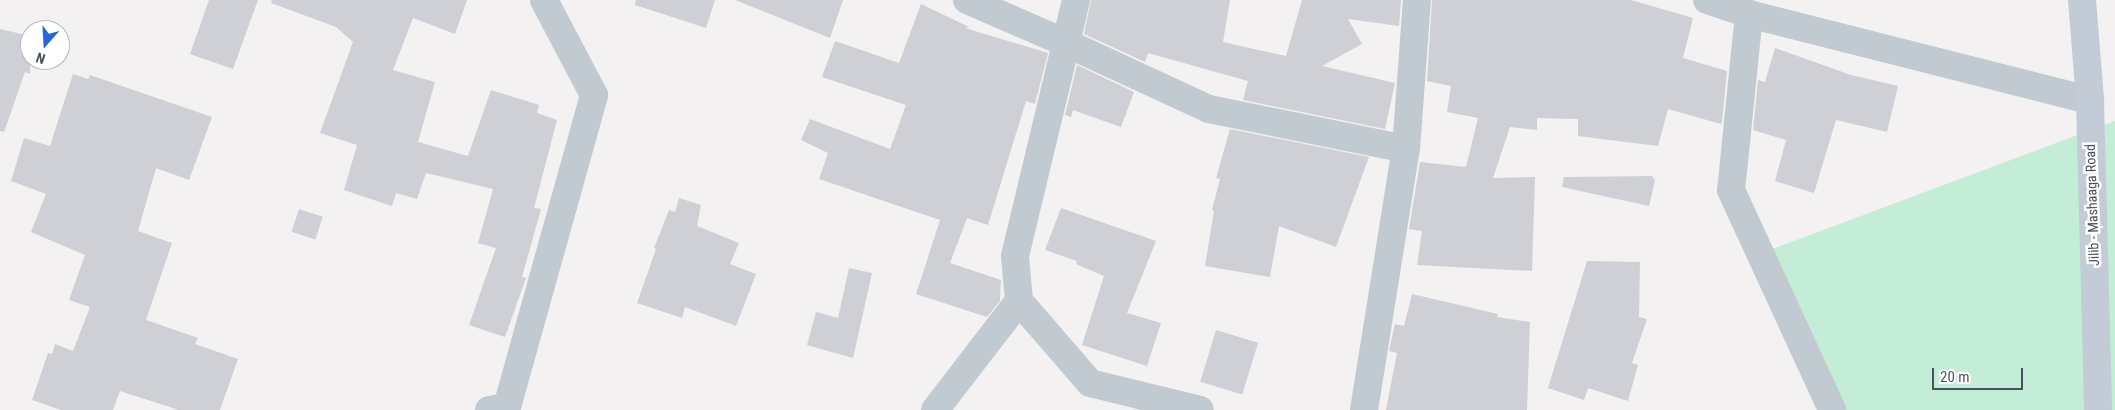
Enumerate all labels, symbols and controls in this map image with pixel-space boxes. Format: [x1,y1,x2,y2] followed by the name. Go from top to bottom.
[20,20,70,70] north arrow
[34,49,47,67] text: N
[2081,144,2103,266] street label: Jilib - Mashaaga Road
[1935,358,2026,390] scale bar
[1940,368,1970,386] text: 20 m

